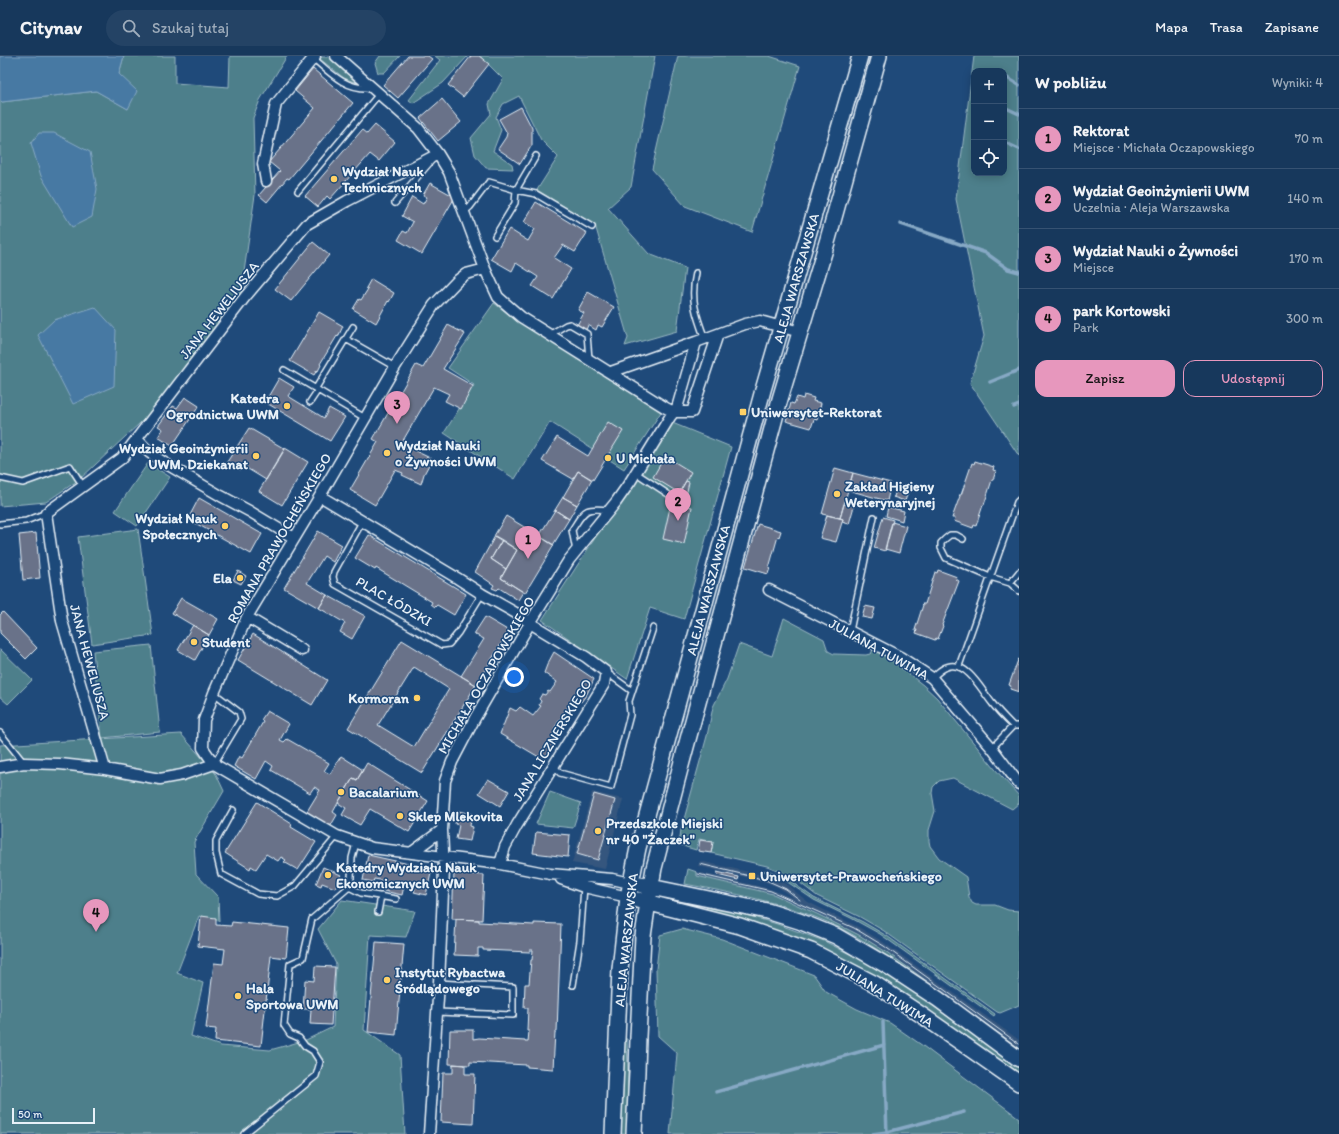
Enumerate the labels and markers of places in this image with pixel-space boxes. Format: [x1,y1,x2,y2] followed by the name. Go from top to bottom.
[341,163,424,196] place label: Wydział Nauk Technicznych
[329,174,339,184] marker: Wydział Nauk Technicznych
[166,390,280,423] place label: Katedra Ogrodnictwa UWM
[384,391,410,424] pin: 3
[282,401,292,411] marker: Katedra Ogrodnictwa UWM
[751,404,883,421] place label: Uniwersytet-Rektorat
[738,407,748,417] marker: Uniwersytet-Rektorat
[395,437,497,470] place label: Wydział Nauki o Żywności UWM
[119,440,249,473] place label: Wydział Geoinżynierii UWM, Dziekanat
[382,448,392,458] marker: Wydział Nauki o Żywności UWM
[616,450,676,467] place label: U Michała
[251,451,261,461] marker: Wydział Geoinżynierii UWM, Dziekanat
[603,453,613,463] marker: U Michała
[845,478,935,511] place label: Zakład Higieny Weterynaryjnej
[665,488,691,521] pin: 2
[832,489,842,499] marker: Zakład Higieny Weterynaryjnej
[135,510,218,543] place label: Wydział Nauk Społecznych
[220,521,230,531] marker: Wydział Nauk Społecznych
[515,526,541,559] pin: 1
[213,570,233,587] place label: Ela
[235,573,245,583] marker: Ela
[202,634,251,651] place label: Student
[189,637,199,647] marker: Student
[348,690,409,707] place label: Kormoran
[412,693,422,703] marker: Kormoran
[349,784,419,801] place label: Bacalarium
[336,787,346,797] marker: Bacalarium
[408,808,503,825] place label: Sklep Mlekovita
[395,811,405,821] marker: Sklep Mlekovita
[605,815,723,848] place label: Przedszkole Miejski nr 40 "Żaczek"
[593,826,603,836] marker: Przedszkole Miejski nr 40 "Żaczek"
[336,859,477,892] place label: Katedry Wydziału Nauk Ekonomicznych UWM
[760,868,942,885] place label: Uniwersytet-Prawocheńskiego
[323,870,333,880] marker: Katedry Wydziału Nauk Ekonomicznych UWM
[747,871,757,881] marker: Uniwersytet-Prawocheńskiego
[83,899,109,932] pin: 4
[395,964,506,997] place label: Instytut Rybactwa Śródlądowego
[382,975,392,985] marker: Instytut Rybactwa Śródlądowego
[246,980,339,1013] place label: Hala Sportowa UWM
[233,991,243,1001] marker: Hala Sportowa UWM

